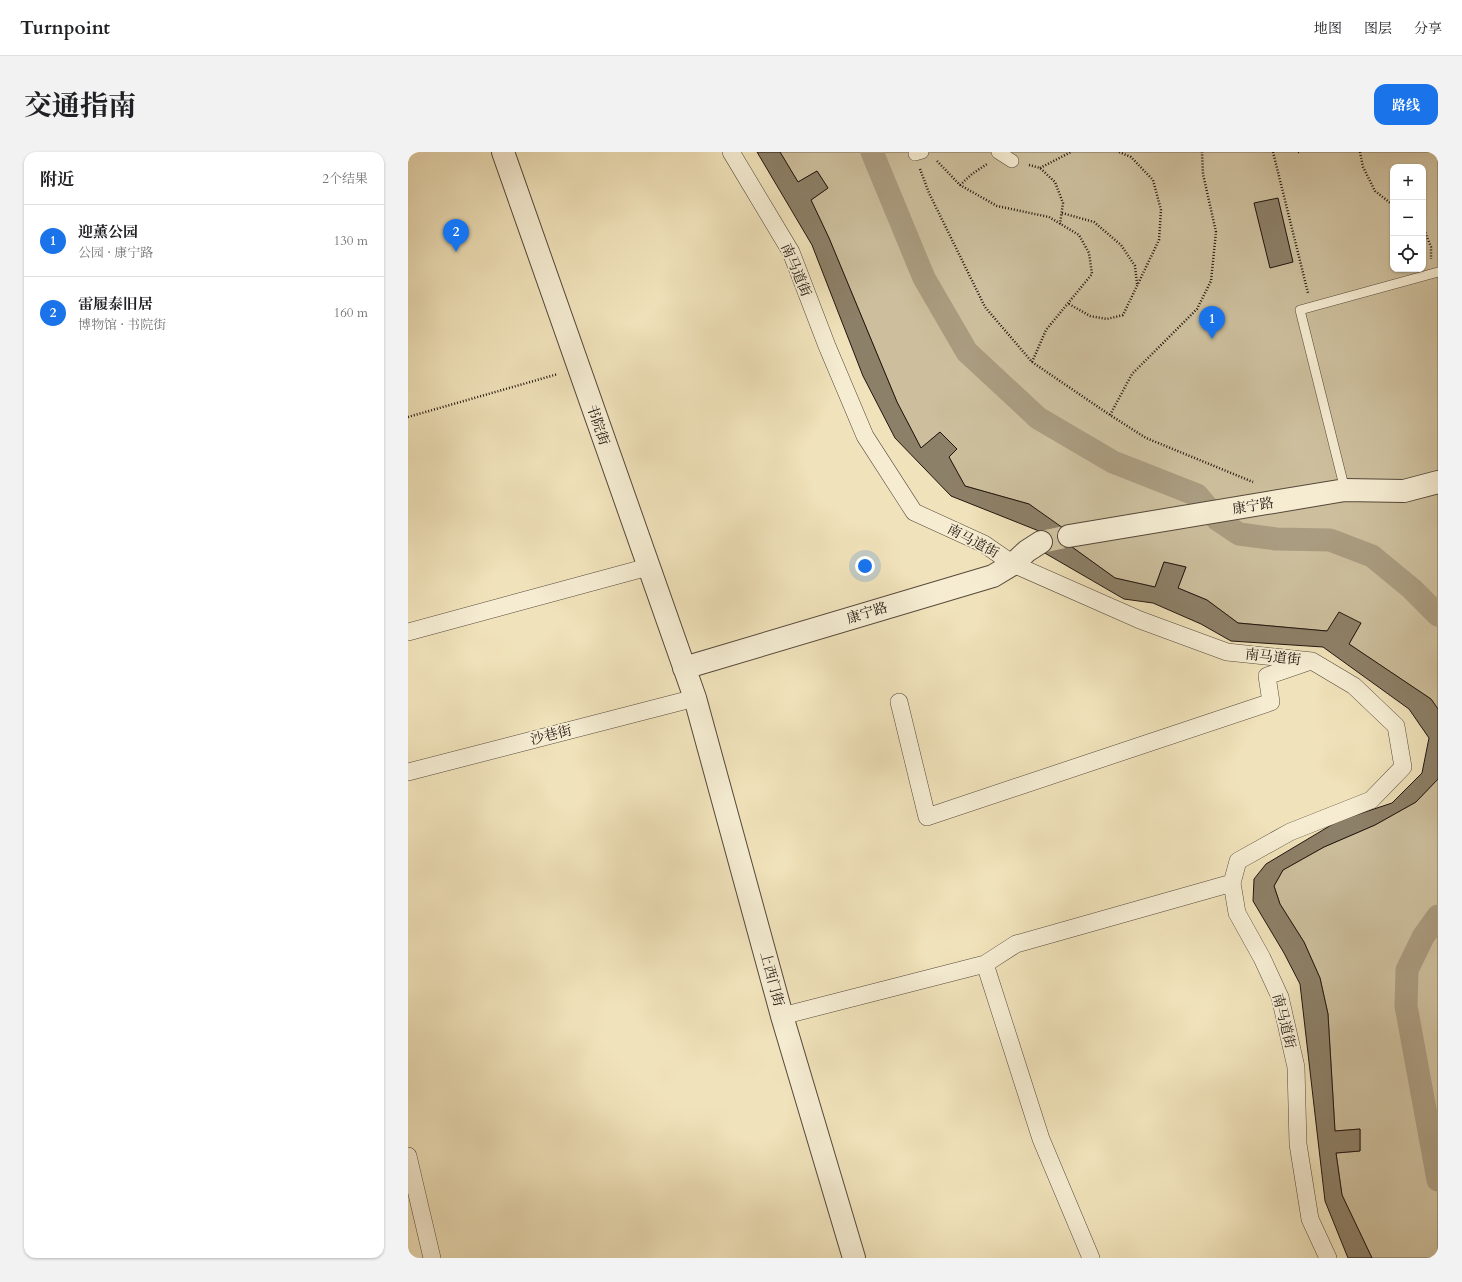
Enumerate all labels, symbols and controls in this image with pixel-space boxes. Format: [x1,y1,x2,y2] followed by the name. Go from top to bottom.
[20,15,110,41] text: Turnpoint
[1314,19,1342,38] text: 地图
[1364,19,1392,38] text: 图层
[1414,19,1442,38] text: 分享
[1374,84,1438,125] button: 路线
[24,87,136,125] text: 交通指南
[1390,164,1426,272] map controls
[1390,164,1426,200] button: +
[40,168,74,191] text: 附近
[322,170,368,188] text: 2个结果
[1390,200,1426,236] button: −
[443,219,469,252] pin: 2
[78,222,138,242] text: 迎薰公园
[50,232,56,250] text: 1
[334,232,368,250] text: 130 m
[1390,236,1426,272] button: locate
[776,241,816,299] street label: 南马道街
[78,244,153,262] text: 公园 · 康宁路
[78,294,153,314] text: 雷履泰旧居
[50,304,56,322] text: 2
[334,304,368,322] text: 160 m
[1199,306,1225,339] pin: 1
[78,316,166,334] text: 博物馆 · 书院街
[582,402,614,448] street label: 书院街
[1231,493,1275,519] street label: 康宁路
[944,519,1002,563] street label: 南马道街
[855,556,875,576] your location
[844,598,890,628] street label: 康宁路
[1244,645,1302,669] street label: 南马道街
[528,721,574,749] street label: 沙巷街
[756,949,788,1009] street label: 上西门街
[1268,992,1300,1050] street label: 南马道街

